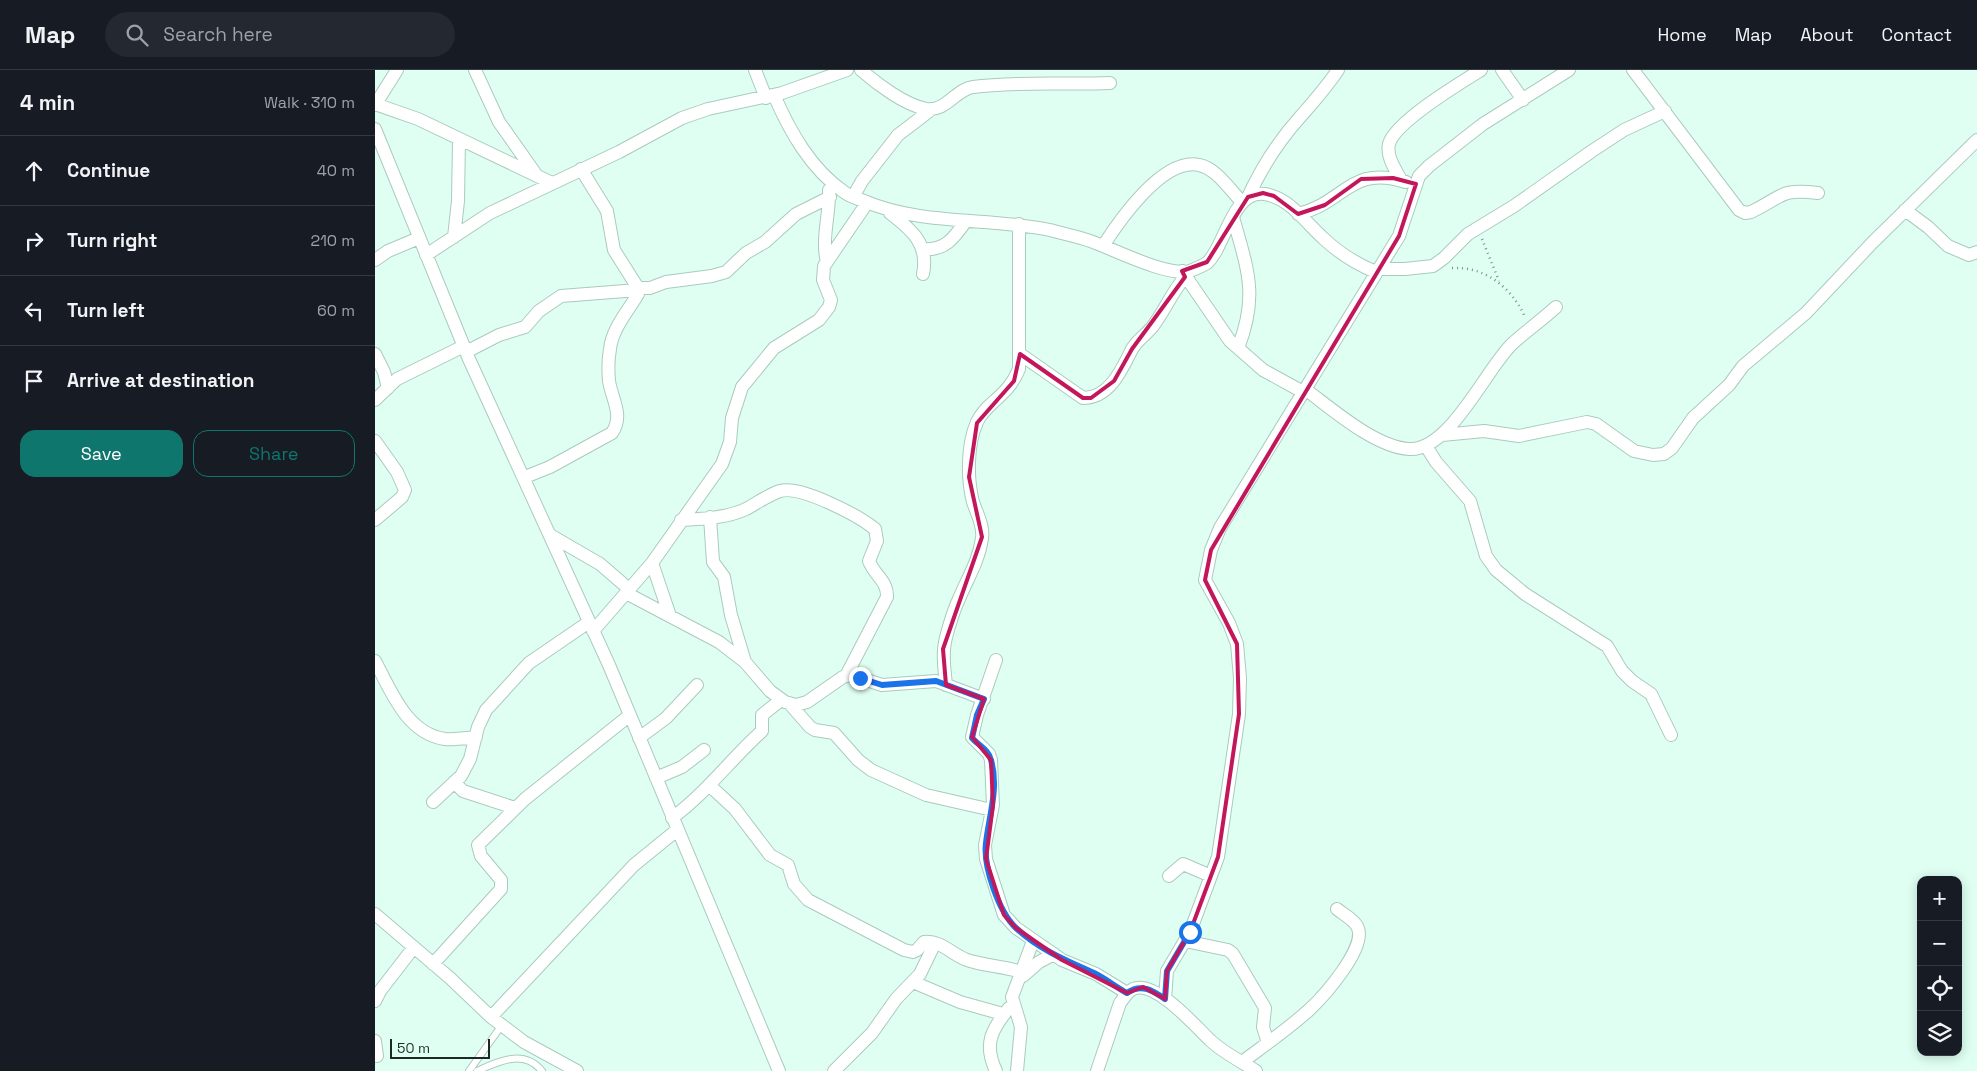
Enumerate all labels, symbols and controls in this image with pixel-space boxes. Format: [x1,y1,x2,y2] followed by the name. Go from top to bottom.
[105,12,455,57] search box
[25,19,75,50] text: Map
[123,21,151,49] icon: search
[163,22,273,47] text: Search here
[1658,23,1707,46] text: Home
[1735,23,1772,46] text: Map
[1800,23,1854,46] text: About
[1882,23,1952,46] text: Contact
[20,89,75,116] text: 4 min
[264,92,355,113] text: Walk · 310 m
[20,157,48,185] icon: ahead
[67,158,150,183] text: Continue
[317,160,355,181] text: 40 m
[20,227,48,255] icon: right
[67,228,157,253] text: Turn right
[311,230,355,251] text: 210 m
[20,297,48,325] icon: left
[67,298,145,323] text: Turn left
[317,300,355,321] text: 60 m
[20,367,48,395] icon: arrive
[67,368,255,393] text: Arrive at destination
[20,430,183,477] button: Save
[193,430,355,477] button: Share
[849,667,872,690] route end
[1917,876,1962,1056] map controls
[1917,876,1962,921] button: +
[1179,921,1202,944] route start
[1917,921,1962,966] button: −
[1917,966,1962,1011] button: locate
[1917,1011,1962,1056] button: layers
[390,1036,490,1059] scale bar
[397,1039,430,1057] text: 50 m

